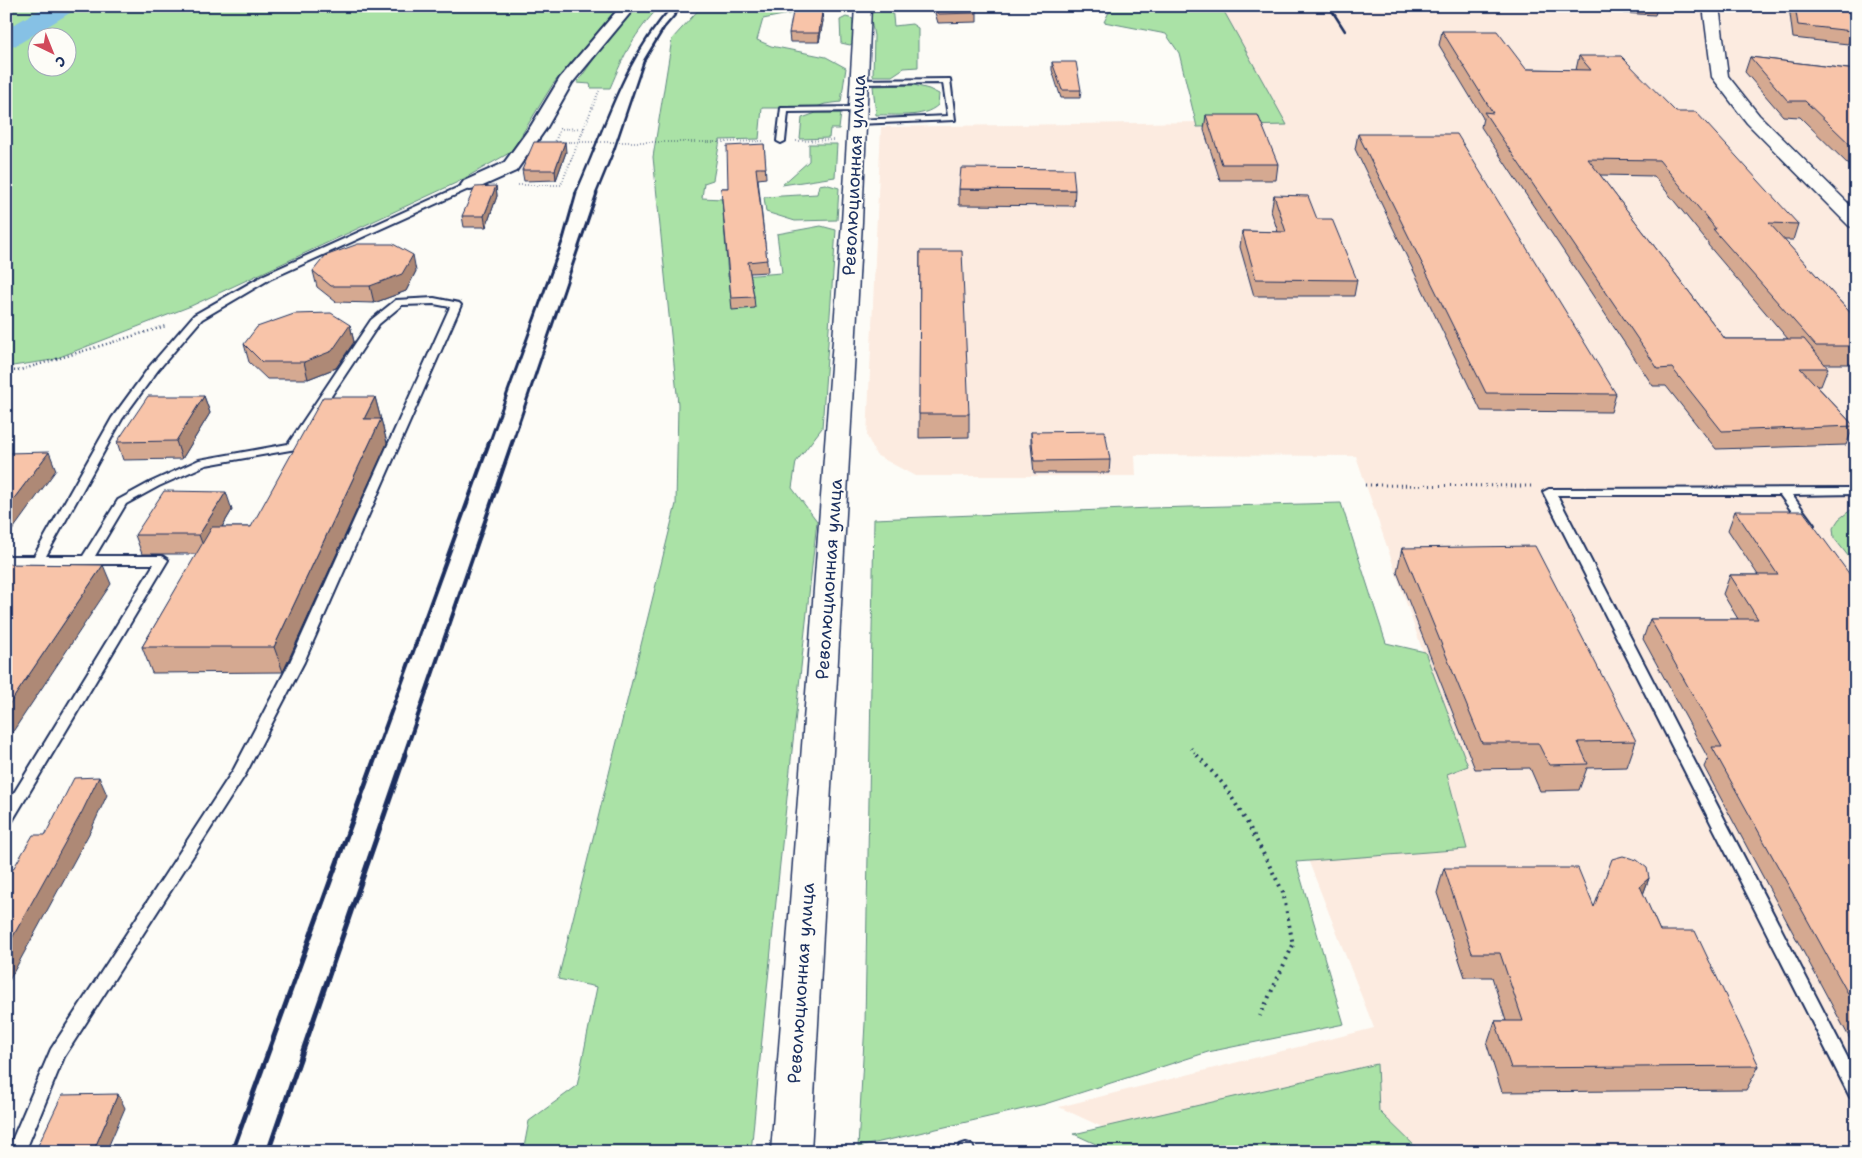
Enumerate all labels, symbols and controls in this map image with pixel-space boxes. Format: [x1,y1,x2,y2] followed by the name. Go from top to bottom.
[28,28,78,78] north arrow
[52,52,70,71] text: С
[837,74,871,276] street label: Революционная улица
[810,478,848,680] street label: Революционная улица
[782,882,820,1084] street label: Революционная улица

